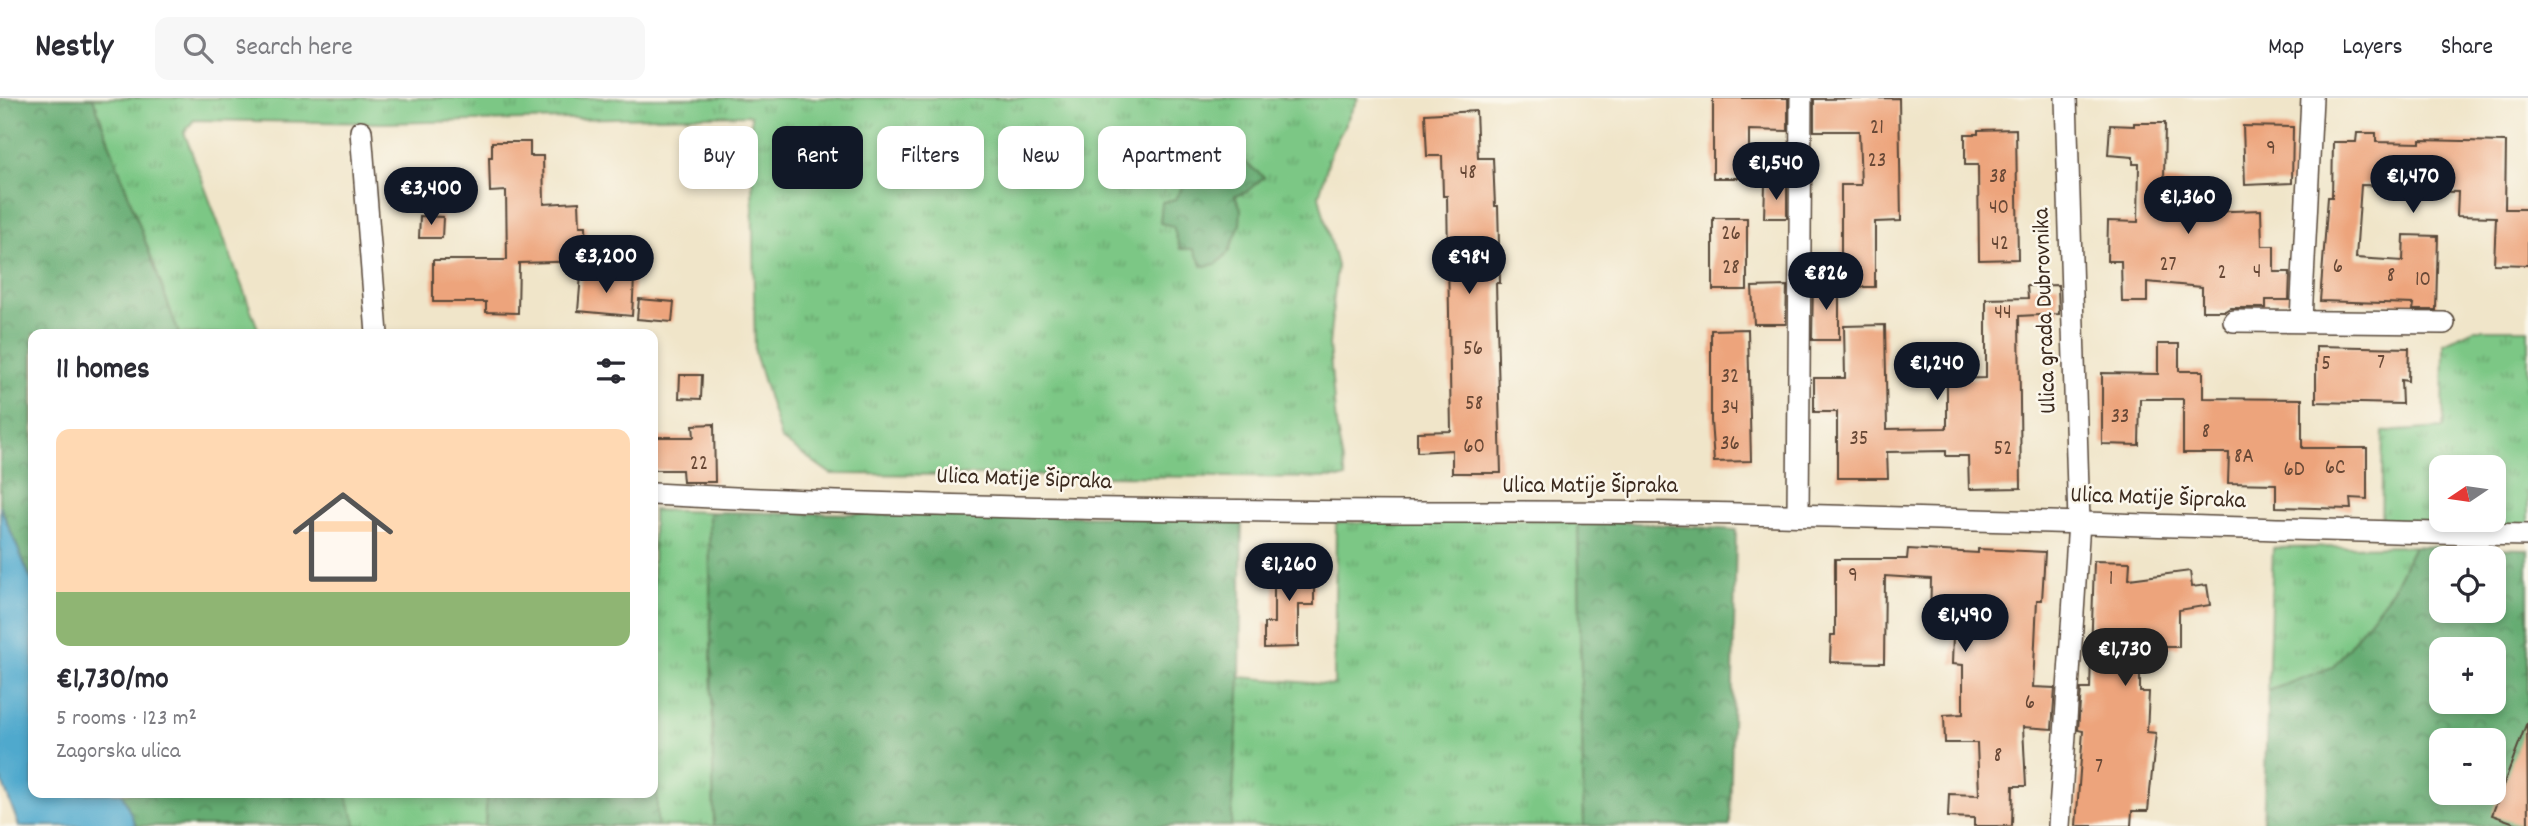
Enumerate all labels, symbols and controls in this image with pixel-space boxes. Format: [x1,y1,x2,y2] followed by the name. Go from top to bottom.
[155,17,645,80] search box
[35,25,113,72] text: Nestly
[179,29,217,67] icon: search
[235,30,353,67] text: Search here
[2268,31,2304,65] text: Map
[2342,31,2403,65] text: Layers
[2441,31,2493,65] text: Share
[1870,114,1884,144] house number: 21
[679,126,758,189] chip: Buy
[772,126,863,189] chip: Rent
[877,126,984,189] chip: Filters
[998,126,1084,189] chip: New
[1098,126,1246,189] chip: Apartment
[2266,135,2276,165] house number: 9
[1719,142,1833,202] pin: €1,540
[1868,147,1886,177] house number: 23
[1749,148,1803,181] text: €1,540
[2356,156,2470,215] pin: €1,470
[1459,159,1477,189] house number: 48
[2386,161,2440,194] text: €1,470
[1989,163,2007,193] house number: 38
[374,167,488,227] pin: €3,400
[400,173,462,206] text: €3,400
[2131,176,2245,236] pin: €1,360
[2160,182,2216,215] text: €1,360
[1989,194,2009,224] house number: 40
[2025,207,2067,415] street label: Ulica grada Dubrovnika
[1721,220,1741,250] house number: 26
[1991,230,2009,260] house number: 42
[549,236,663,295] pin: €3,200
[1428,236,1510,296] pin: €984
[575,241,637,274] text: €3,200
[1448,242,1490,275] text: €984
[2159,251,2177,281] house number: 27
[1785,252,1867,312] pin: €826
[2333,253,2343,283] house number: 6
[1722,254,1740,284] house number: 28
[1804,258,1848,291] text: €826
[2253,258,2261,288] house number: 4
[2217,259,2227,289] house number: 2
[2387,262,2395,292] house number: 8
[2415,266,2431,296] house number: 10
[1994,299,2012,329] house number: 44
[1463,335,1483,365] house number: 56
[1880,342,1994,402] pin: €1,240
[1910,348,1964,381] text: €1,240
[2377,349,2385,379] house number: 7
[56,350,150,393] text: 11 homes
[2321,350,2331,380] house number: 5
[592,352,630,390] icon: filters
[1721,363,1739,393] house number: 32
[1465,390,1483,420] house number: 58
[1721,394,1739,424] house number: 34
[2111,403,2129,433] house number: 33
[2202,418,2210,448] house number: 8
[1849,425,1869,455] house number: 35
[1720,430,1740,460] house number: 36
[1463,433,1485,463] house number: 60
[1994,435,2012,465] house number: 52
[2234,443,2254,473] house number: 8A
[690,450,708,480] house number: 22
[2325,454,2345,484] house number: 6C
[2429,455,2506,532] north arrow
[2429,455,2506,805] map controls
[2283,456,2305,486] house number: 6D
[936,460,1113,500] street label: Ulica Matije Šipraka
[1502,470,1679,504] street label: Ulica Matije Šipraka
[280,474,406,600] icon: home
[2070,479,2247,519] street label: Ulica Matije Šipraka
[1232,544,1346,603] pin: €1,260
[2429,546,2506,623] button: locate
[1261,549,1317,582] text: €1,260
[1848,562,1858,592] house number: 9
[2109,565,2113,595] house number: 1
[1908,594,2022,654] pin: €1,490
[1938,600,1992,633] text: €1,490
[2068,628,2182,688] pin: €1,730
[2098,634,2152,667] text: €1,730
[2429,637,2506,714] button: +
[56,660,169,703] text: €1,730/mo
[2025,689,2035,719] house number: 6
[56,703,197,736] text: 5 rooms · 123 m²
[2429,728,2506,805] button: −
[56,736,181,769] text: Zagorska ulica
[1994,742,2002,772] house number: 8
[2095,753,2103,783] house number: 7

